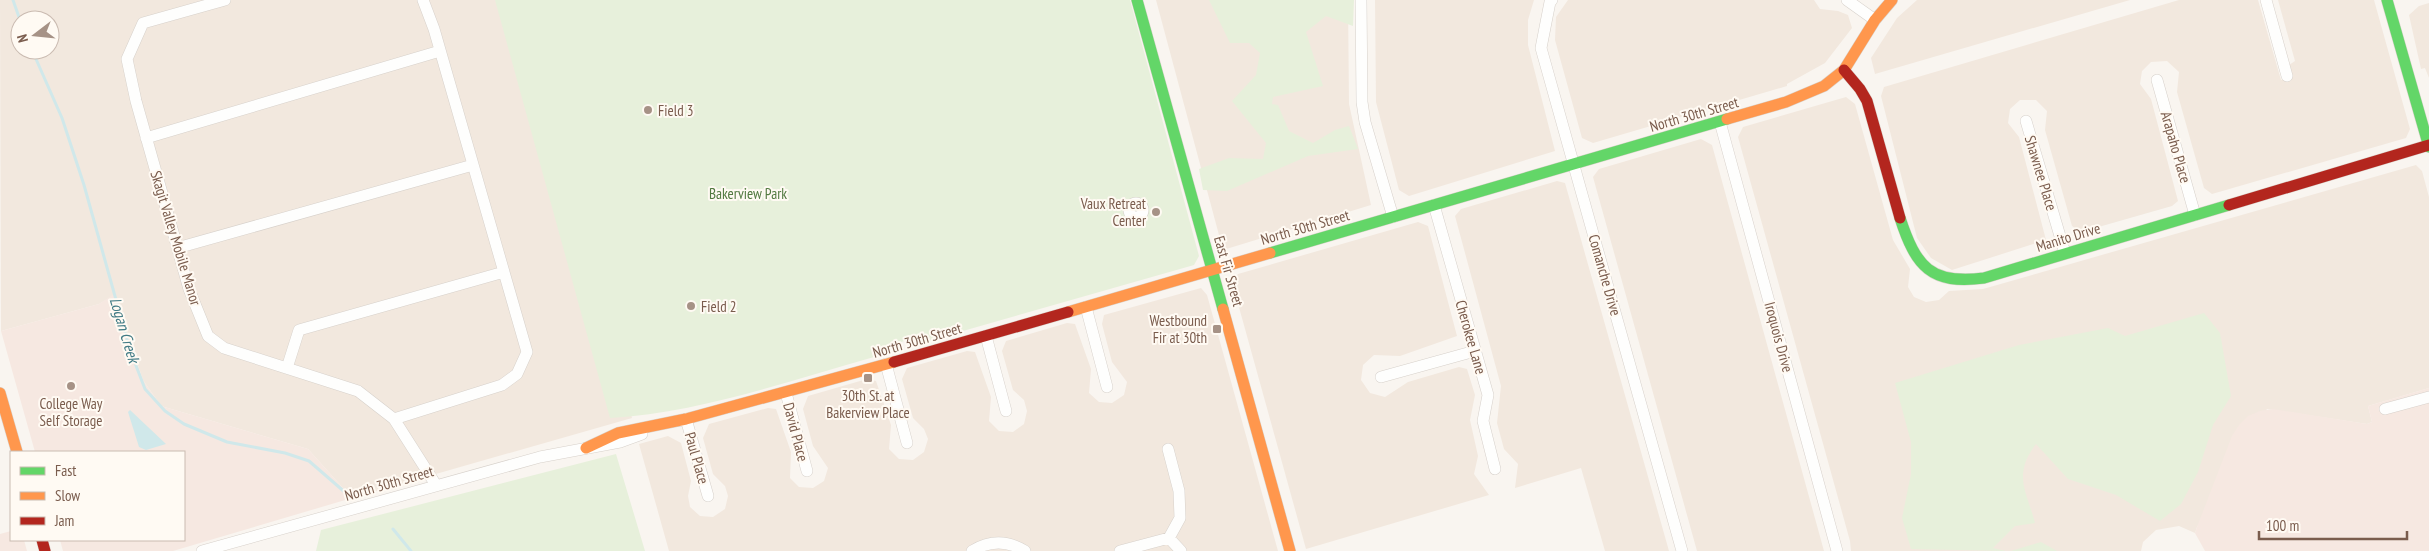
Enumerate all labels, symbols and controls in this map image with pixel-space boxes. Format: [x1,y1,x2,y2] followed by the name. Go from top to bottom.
[10,10,60,60] north arrow
[13,32,32,45] text: N
[1647,92,1741,136] street label: North 30th Street
[658,101,694,120] place label: Field 3
[642,104,654,116] marker: Field 3
[2157,109,2195,185] street label: Arapaho Place
[2021,133,2061,213] street label: Shawnee Place
[146,168,206,309] street label: Skagit Valley Mobile Manor
[709,184,787,203] park label: Bakerview Park
[1080,194,1147,230] place label: Vaux Retreat Center
[1258,205,1352,249] street label: North 30th Street
[1150,206,1162,218] marker: Vaux Retreat Center
[2034,218,2102,256] street label: Manito Drive
[1584,232,1626,318] street label: Comanche Drive
[1210,233,1248,309] street label: East Fir Street
[106,295,145,367] water label: Logan Creek
[701,297,737,316] place label: Field 2
[1451,298,1491,376] street label: Cherokee Lane
[685,300,697,312] marker: Field 2
[1760,300,1798,374] street label: Iroquois Drive
[1149,311,1207,347] place label: Westbound Fir at 30th
[870,318,964,362] street label: North 30th Street
[1211,323,1223,335] marker: Westbound Fir at 30th
[862,372,874,384] marker: 30th St. at Bakerview Place
[65,380,77,392] marker: College Way Self Storage
[826,386,910,422] place label: 30th St. at Bakerview Place
[40,394,103,430] place label: College Way Self Storage
[779,400,813,464] street label: David Place
[681,430,713,486] street label: Paul Place
[10,451,185,541] legend
[55,461,76,480] text: Fast
[342,461,436,505] street label: North 30th Street
[55,486,80,505] text: Slow
[2259,508,2406,540] scale bar
[54,511,74,530] text: Jam
[2266,516,2299,535] text: 100 m

